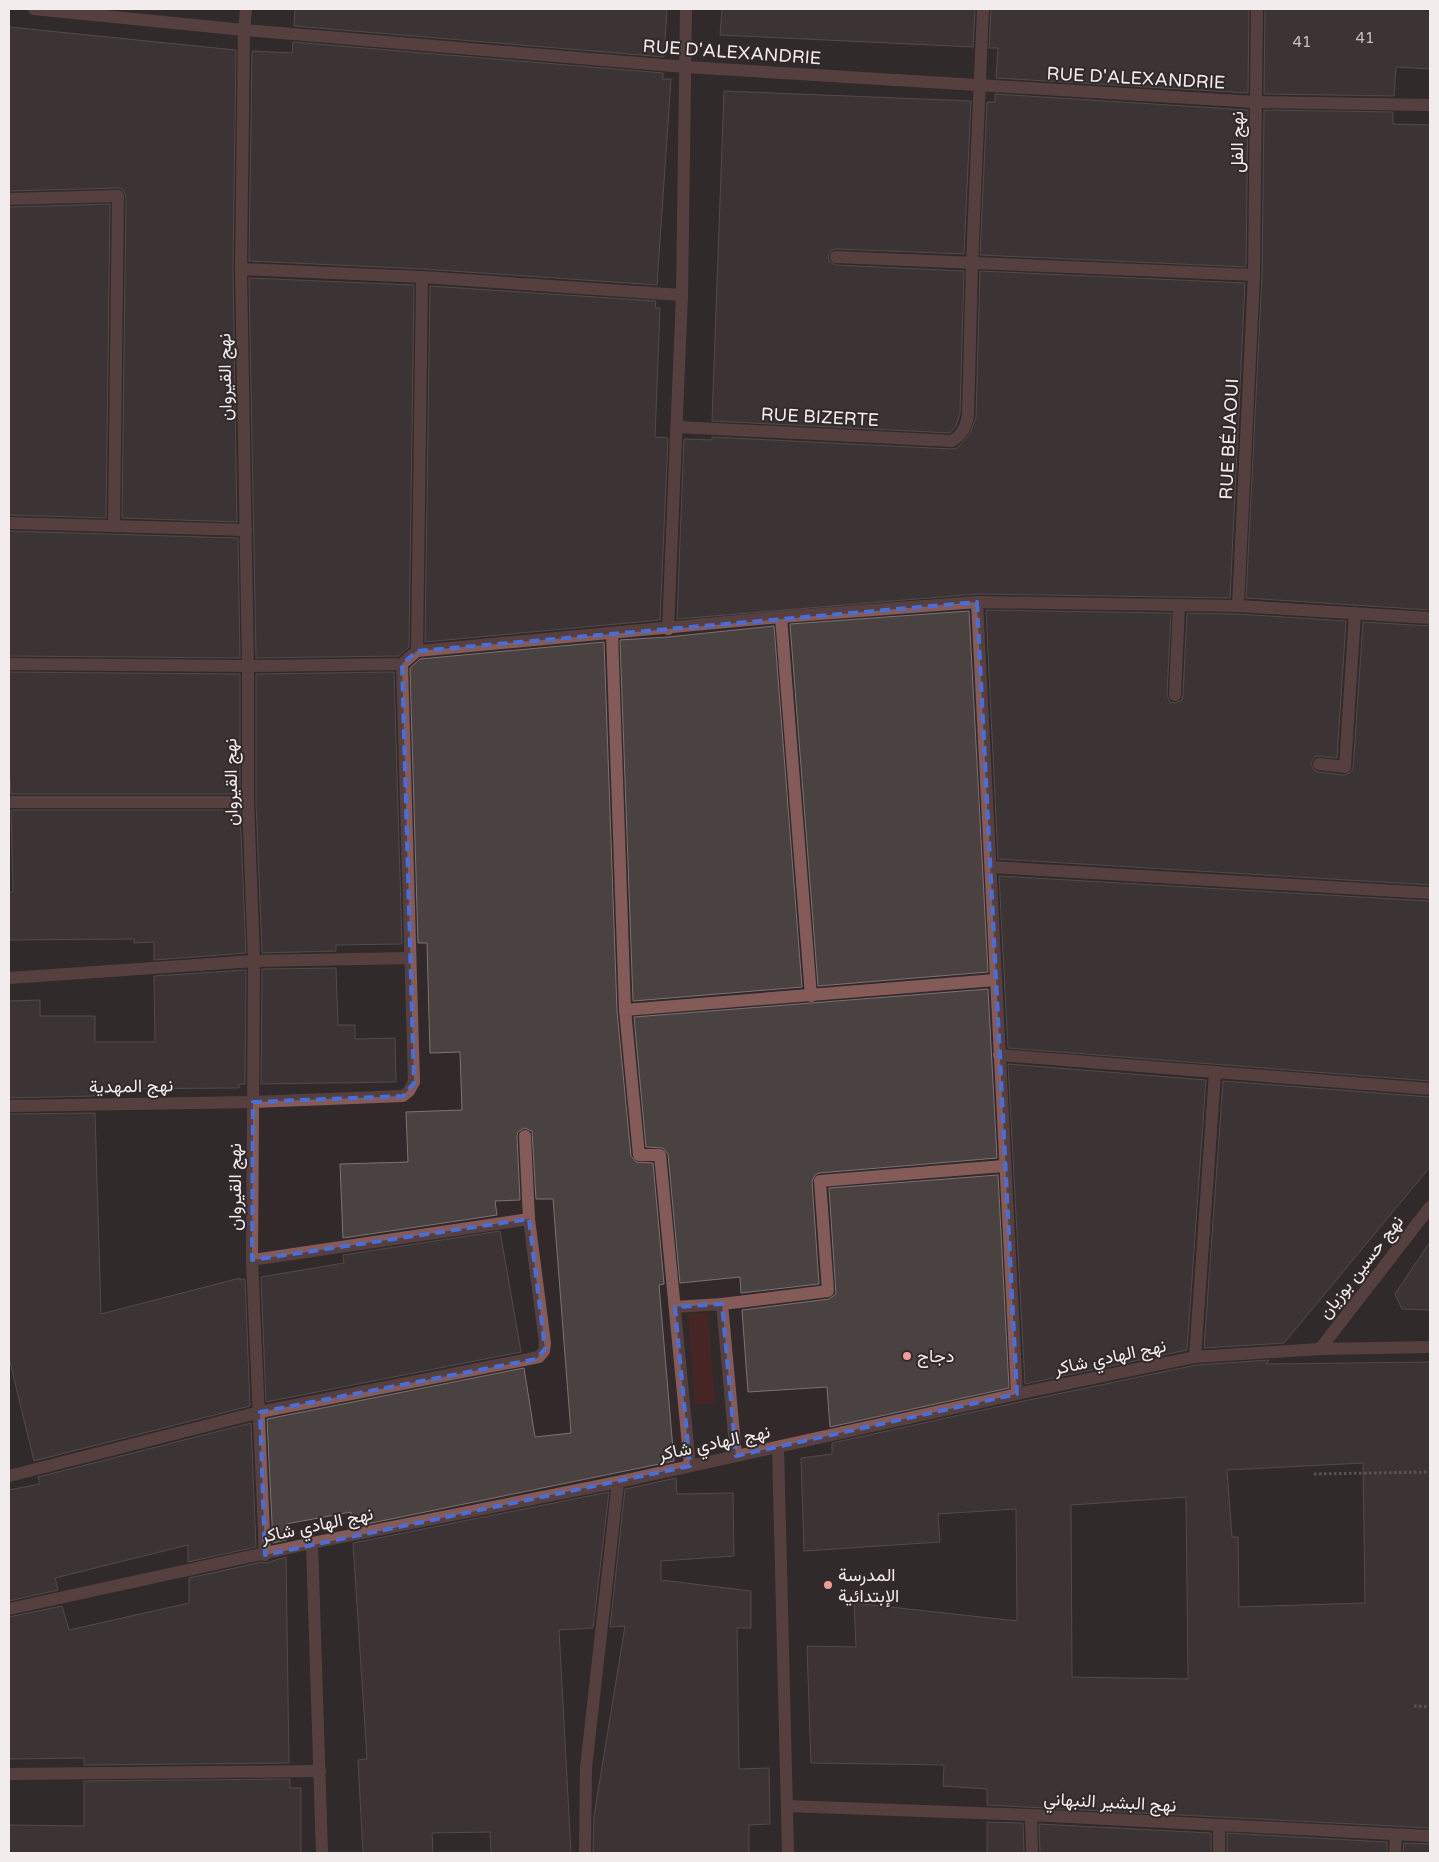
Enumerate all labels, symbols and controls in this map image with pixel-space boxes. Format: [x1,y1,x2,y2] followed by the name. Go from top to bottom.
[1356,29,1374,47] house number: 41
[1293,33,1311,51] house number: 41
[642,35,822,69] street label: RUE D'ALEXANDRIE
[1046,62,1226,94] street label: RUE D'ALEXANDRIE
[1226,111,1249,173] street label: نهج الفل
[213,333,238,421] street label: نهج القيروان
[1215,378,1243,500] street label: RUE BÉJAOUI
[760,403,880,431] street label: RUE BIZERTE
[219,738,244,826] street label: نهج القيروان
[89,1074,173,1099] street label: نهج المهدية
[224,1143,247,1231] street label: نهج القيروان
[1314,1211,1409,1324] street label: نهج حسين بوزيان
[1051,1334,1169,1384] street label: نهج الهادي شاكر
[917,1345,954,1368] place label: دجاج
[901,1350,913,1362] marker: دجاج
[655,1420,773,1470] street label: نهج الهادي شاكر
[258,1502,376,1552] street label: نهج الهادي شاكر
[838,1564,899,1608] place label: المدرسة الإبتدائية
[822,1579,834,1591] marker: المدرسة الإبتدائية
[1043,1788,1177,1820] street label: نهج البشير النبهاني

